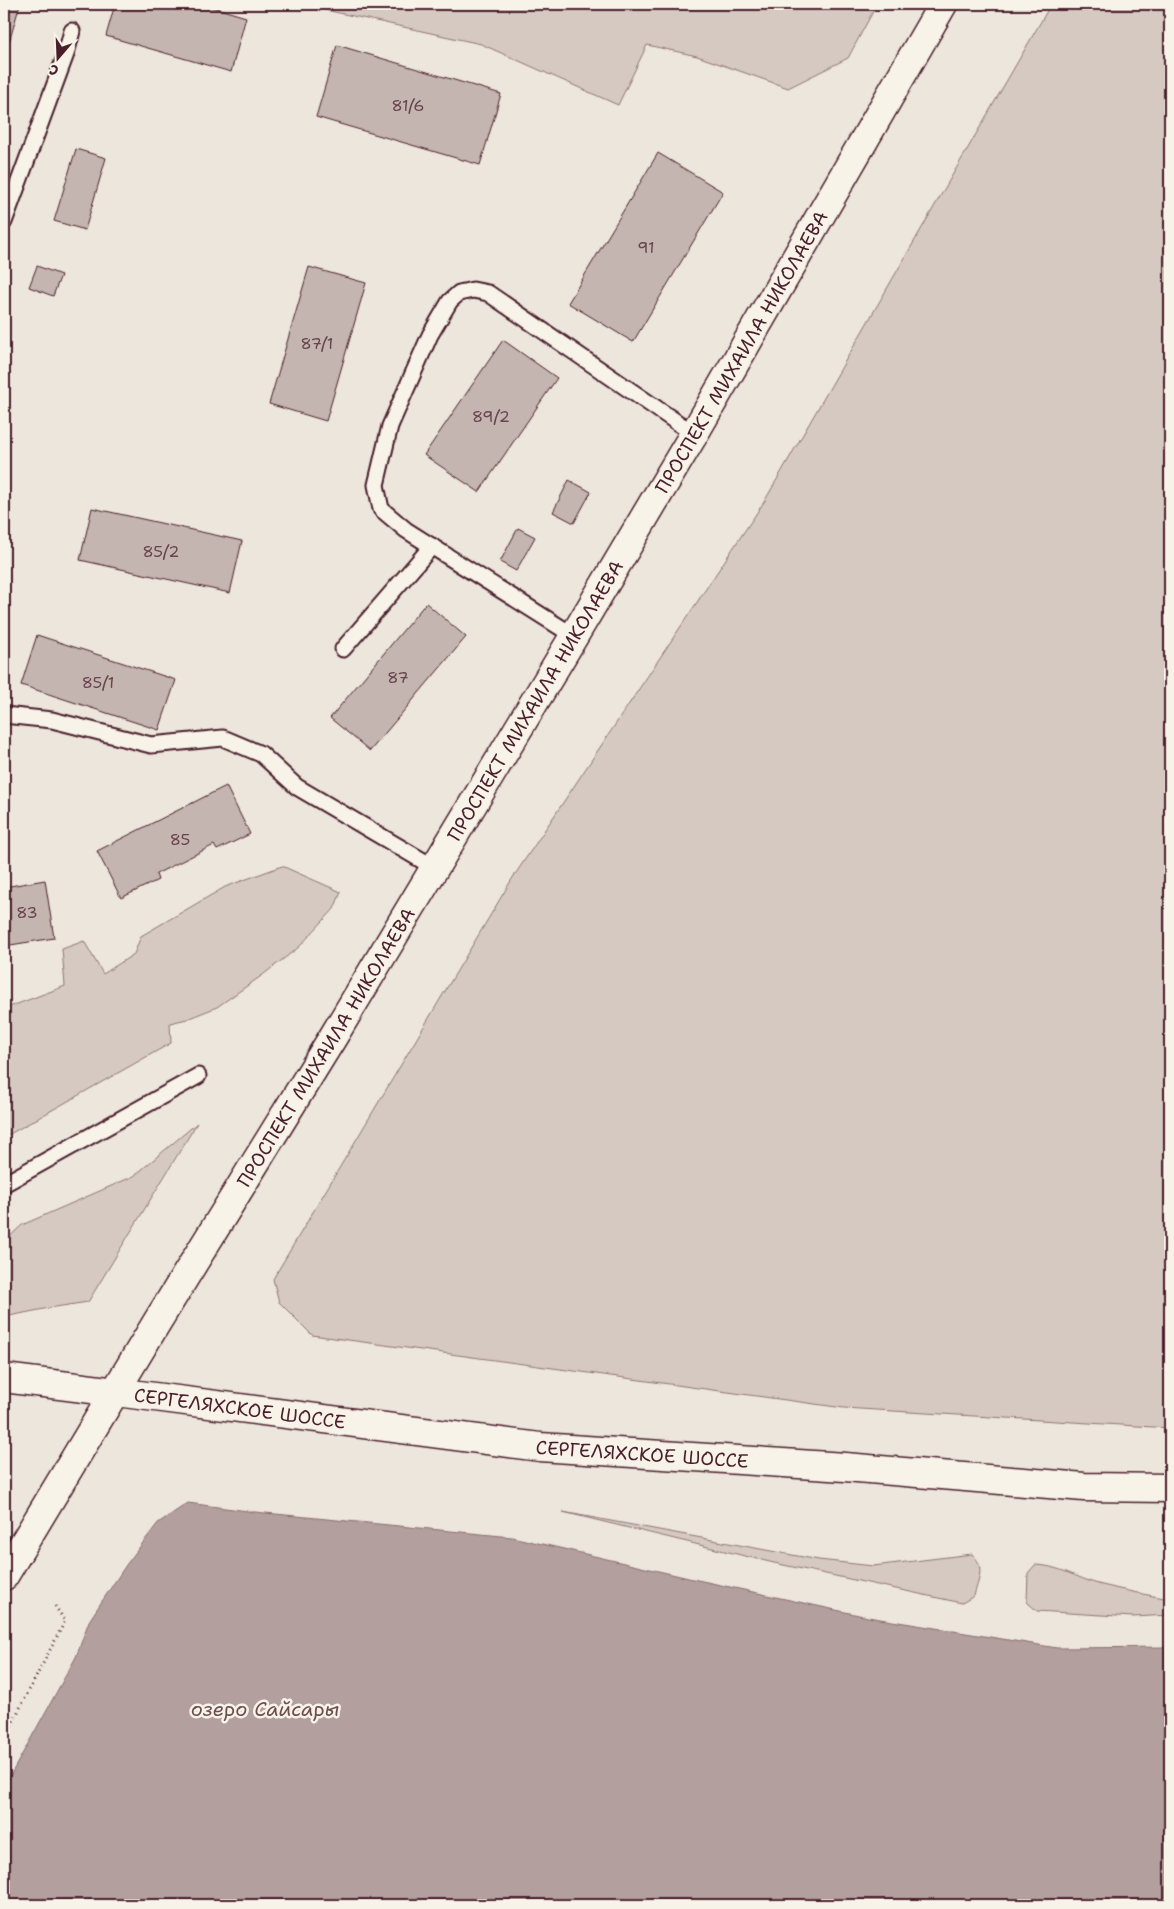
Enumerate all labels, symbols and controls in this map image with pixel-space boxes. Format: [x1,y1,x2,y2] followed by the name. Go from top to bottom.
[32,32,82,82] north arrow
[47,60,61,80] text: С
[391,95,425,116] house number: 81/6
[650,206,834,498] street label: ПРОСПЕКТ МИХАИЛА НИКОЛАЕВА
[637,237,655,258] house number: 91
[301,333,333,354] house number: 87/1
[472,406,510,427] house number: 89/2
[143,541,179,562] house number: 85/2
[442,556,629,846] street label: ПРОСПЕКТ МИХАИЛА НИКОЛАЕВА
[387,667,409,688] house number: 87
[82,672,114,693] house number: 85/1
[170,829,190,850] house number: 85
[16,902,38,923] house number: 83
[231,903,421,1192] street label: ПРОСПЕКТ МИХАИЛА НИКОЛАЕВА
[133,1382,347,1435] street label: СЕРГЕЛЯХСКОЕ ШОССЕ
[535,1435,750,1474] street label: СЕРГЕЛЯХСКОЕ ШОССЕ
[191,1696,339,1722] water label: озеро Сайсары

